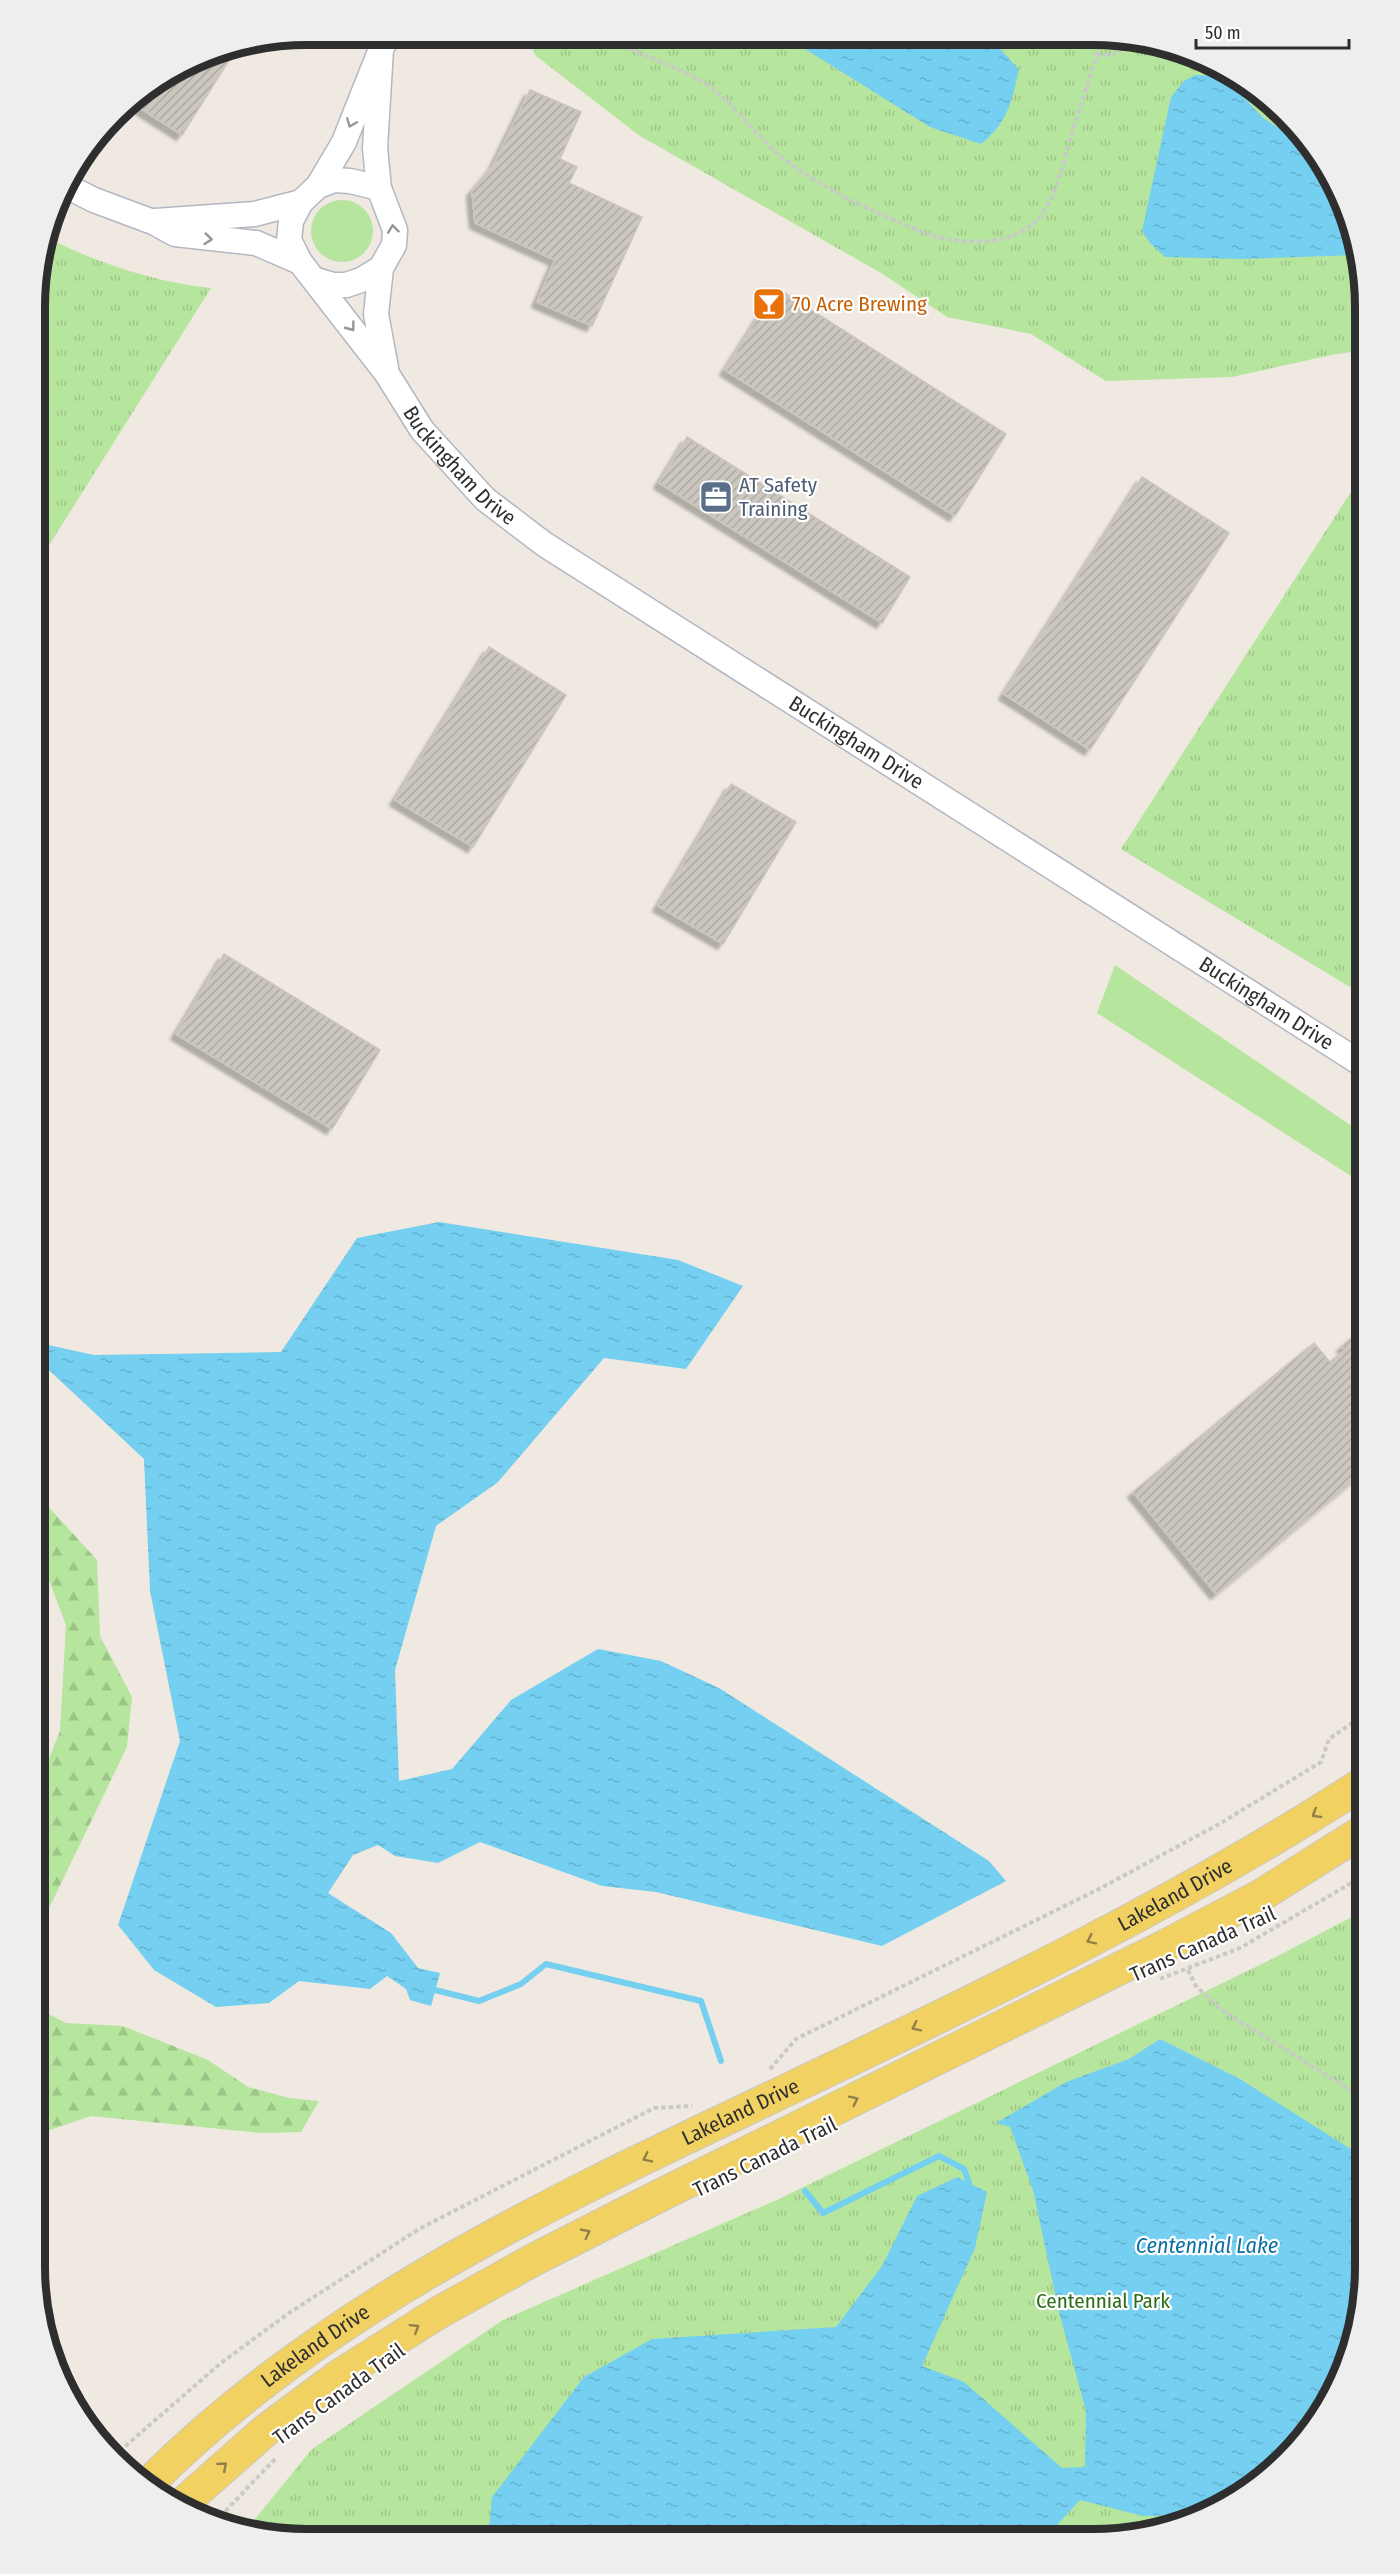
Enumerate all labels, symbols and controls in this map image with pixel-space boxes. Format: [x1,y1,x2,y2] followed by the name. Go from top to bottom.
[1196,12,1349,50] scale bar
[1205,22,1241,44] text: 50 m
[346,117,358,128] one-way arrow
[387,224,400,233] one-way arrow
[204,232,213,245] one-way arrow
[751,286,787,322] bar icon: 70 Acre Brewing
[792,291,927,317] place label: 70 Acre Brewing
[344,320,355,331] one-way arrow
[397,401,521,531] street label: Buckingham Drive
[739,472,818,522] place label: AT Safety Training
[698,479,734,515] office icon: AT Safety Training
[784,690,928,795] street label: Buckingham Drive
[1194,951,1339,1056] street label: Buckingham Drive
[1311,1806,1322,1817] one-way arrow
[1113,1853,1237,1937] street label: Lakeland Drive
[1126,1900,1280,1988] street label: Trans Canada Trail
[1086,1933,1097,1945] one-way arrow
[912,2020,923,2031] one-way arrow
[678,2073,803,2151] street label: Lakeland Drive
[848,2096,859,2107] one-way arrow
[689,2111,841,2203] street label: Trans Canada Trail
[642,2151,653,2163] one-way arrow
[579,2229,590,2241] one-way arrow
[1136,2232,1278,2259] water label: Centennial Lake
[1036,2288,1170,2314] park label: Centennial Park
[256,2299,374,2393] street label: Lakeland Drive
[409,2323,419,2335] one-way arrow
[268,2337,410,2451] street label: Trans Canada Trail
[216,2462,227,2473] one-way arrow

